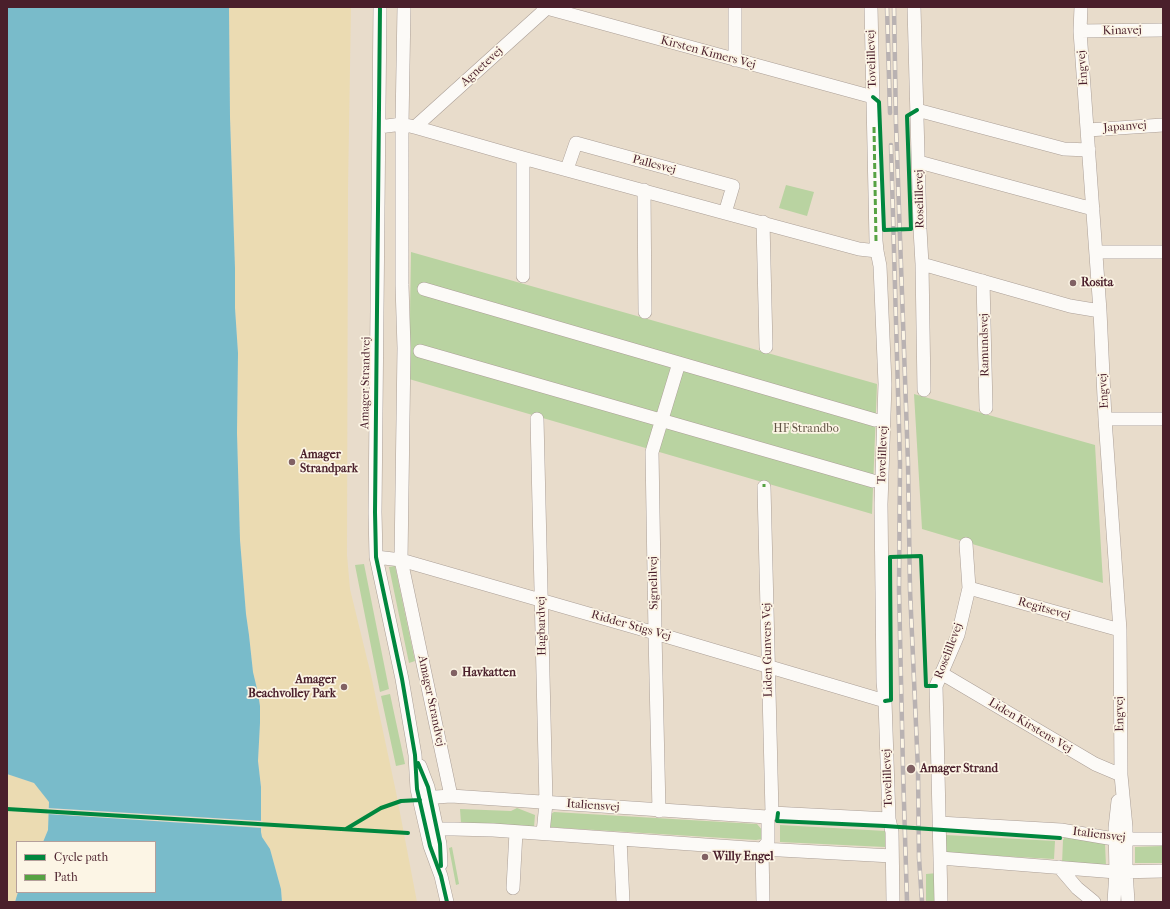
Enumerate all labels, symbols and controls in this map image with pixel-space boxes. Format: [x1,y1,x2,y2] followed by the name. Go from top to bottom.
[1102,23,1142,39] street label: Kinavej
[864,30,880,88] street label: Tovelillevej
[659,33,757,73] street label: Kirsten Kimers Vej
[458,44,506,90] street label: Agnetevej
[1075,50,1091,86] street label: Engvej
[1103,118,1147,136] street label: Japanvej
[631,152,677,178] street label: Pallesvej
[912,169,928,229] street label: Roselillevej
[1081,276,1113,290] place label: Rosita
[1068,278,1078,288] marker: Rosita
[977,313,993,377] street label: Ramundsvej
[358,337,374,429] street label: Amager Strandvej
[1096,373,1112,409] street label: Engvej
[773,422,839,436] park label: HF Strandbo
[875,426,891,484] street label: Tovelillevej
[300,448,358,476] place label: Amager Strandpark
[287,457,297,467] marker: Amager Strandpark
[646,556,662,610] street label: Signelilvej
[1016,595,1072,623] street label: Regitsevej
[534,596,550,656] street label: Hagbardvej
[760,603,776,697] street label: Liden Gunvers Vej
[589,608,673,644] street label: Ridder Stigs Vej
[932,621,966,681] street label: Roselillevej
[414,654,448,748] street label: Amager Strandvej
[462,666,516,680] place label: Havkatten
[449,668,459,678] marker: Havkatten
[248,673,336,701] place label: Amager Beachvolley Park
[339,682,349,692] marker: Amager Beachvolley Park
[986,695,1074,757] street label: Liden Kirstens Vej
[1112,696,1128,732] street label: Engvej
[880,749,896,807] street label: Tovelillevej
[920,762,998,776] place label: Amager Strand
[905,763,917,775] marker: Amager Strand
[566,797,620,815] street label: Italiensvej
[1072,825,1126,845] street label: Italiensvej
[16,841,156,893] legend
[54,850,108,864] text: Cycle path
[713,850,774,864] place label: Willy Engel
[700,852,710,862] marker: Willy Engel
[54,870,78,884] text: Path

